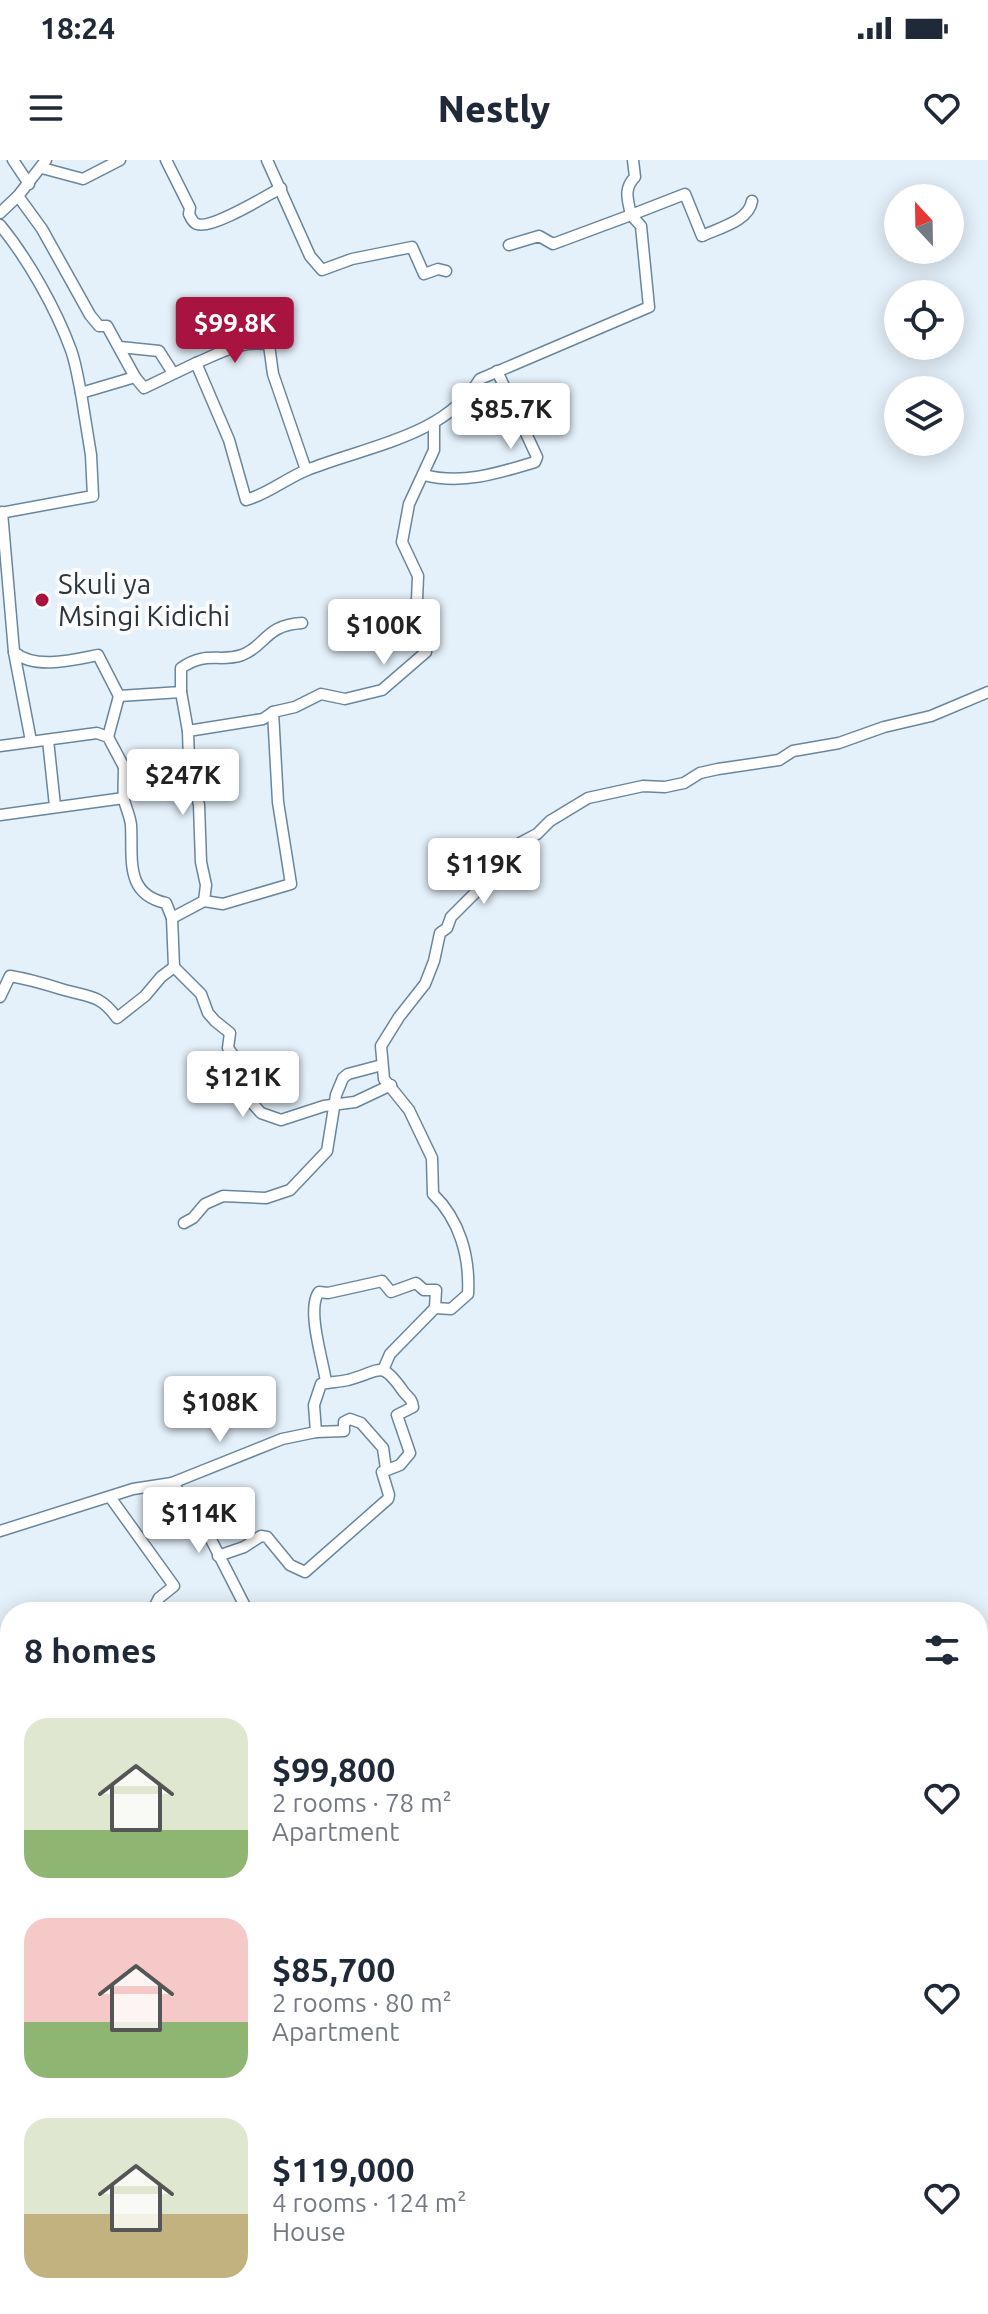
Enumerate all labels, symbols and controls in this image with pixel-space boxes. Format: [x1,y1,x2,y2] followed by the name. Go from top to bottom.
[40,11,115,45] text: 18:24
[24,86,68,130] icon: menu
[920,86,964,130] icon: heart
[438,88,550,129] text: Nestly
[884,184,964,264] north arrow
[884,184,964,456] map controls
[884,280,964,360] button: locate
[170,297,300,365] pin: $99.8K
[194,308,276,337] text: $99.8K
[884,376,964,456] button: layers
[446,383,576,451] pin: $85.7K
[470,394,552,423] text: $85.7K
[58,568,230,631] place label: Skuli ya Msingi Kidichi
[33,591,51,609] marker: Skuli ya Msingi Kidichi
[328,599,440,667] pin: $100K
[346,610,422,639] text: $100K
[127,749,239,817] pin: $247K
[145,760,221,789] text: $247K
[428,838,540,906] pin: $119K
[446,849,522,878] text: $119K
[187,1051,299,1119] pin: $121K
[205,1062,281,1091] text: $121K
[164,1376,276,1444] pin: $108K
[182,1387,258,1416] text: $108K
[143,1487,255,1555] pin: $114K
[161,1498,237,1527] text: $114K
[920,1628,964,1672] icon: filters
[24,1631,157,1669] text: 8 homes
[88,1750,184,1846] icon: home
[272,1750,395,1788] text: $99,800
[920,1776,964,1820] icon: heart
[272,1788,452,1817] text: 2 rooms · 78 m²
[272,1817,399,1846] text: Apartment
[88,1950,184,2046] icon: home
[272,1950,395,1988] text: $85,700
[920,1976,964,2020] icon: heart
[272,1988,452,2017] text: 2 rooms · 80 m²
[272,2017,399,2046] text: Apartment
[88,2150,184,2246] icon: home
[272,2150,415,2188] text: $119,000
[920,2176,964,2220] icon: heart
[272,2188,467,2217] text: 4 rooms · 124 m²
[272,2217,346,2246] text: House

